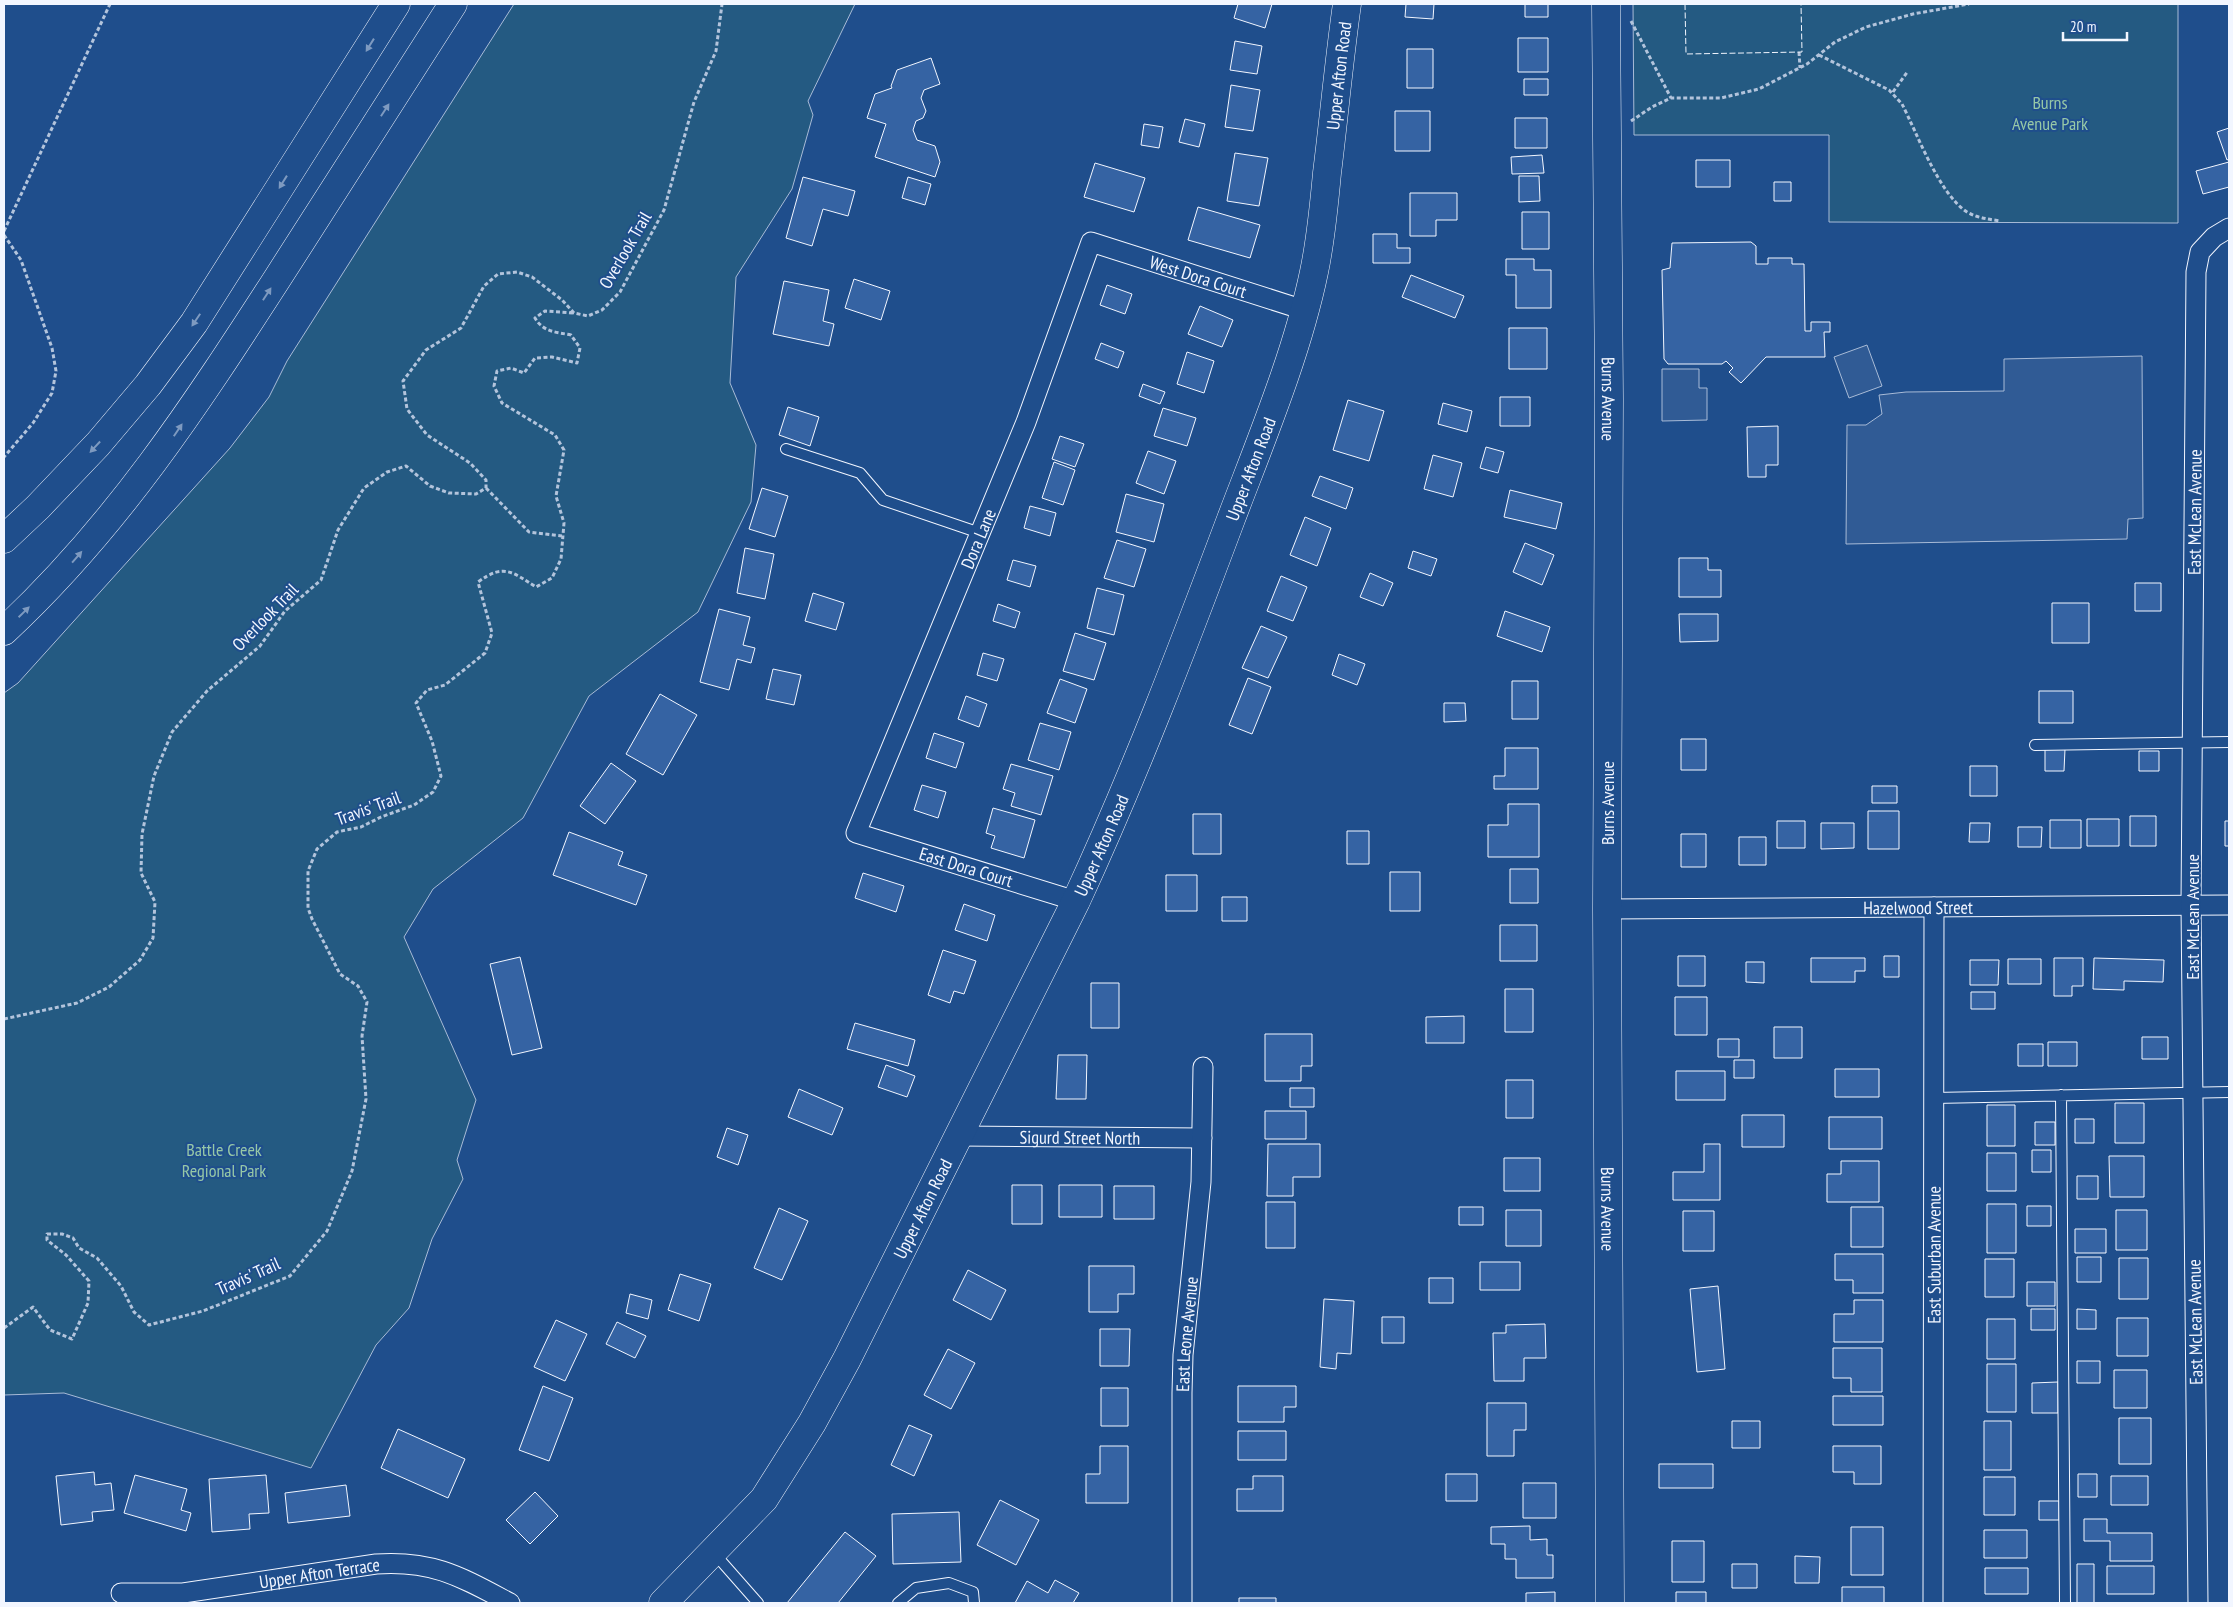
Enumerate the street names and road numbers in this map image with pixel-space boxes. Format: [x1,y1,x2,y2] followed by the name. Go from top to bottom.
[1321,20,1356,131] street label: Upper Afton Road
[594,207,657,293] street label: Overlook Trail
[1147,250,1250,303] street label: West Dora Court
[1597,357,1621,441] street label: Burns Avenue
[1220,414,1280,524] street label: Upper Afton Road
[2182,449,2206,575] street label: East McLean Avenue
[955,505,1000,572] street label: Dora Lane
[227,578,303,656] street label: Overlook Trail
[1596,761,1619,845] street label: Burns Avenue
[332,785,405,830] street label: Travis' Trail
[1068,791,1133,900] street label: Upper Afton Road
[916,842,1016,892] street label: East Dora Court
[2181,854,2204,980] street label: East McLean Avenue
[1863,895,1973,919] street label: Hazelwood Street
[1020,1125,1140,1149] street label: Sigurd Street North
[888,1155,957,1262] street label: Upper Afton Road
[1597,1167,1620,1251] street label: Burns Avenue
[1922,1186,1945,1324] street label: East Suburban Avenue
[212,1251,284,1300] street label: Travis' Trail
[2182,1259,2208,1385] street label: East McLean Avenue
[1171,1275,1203,1392] street label: East Leone Avenue
[258,1552,381,1593] street label: Upper Afton Terrace

